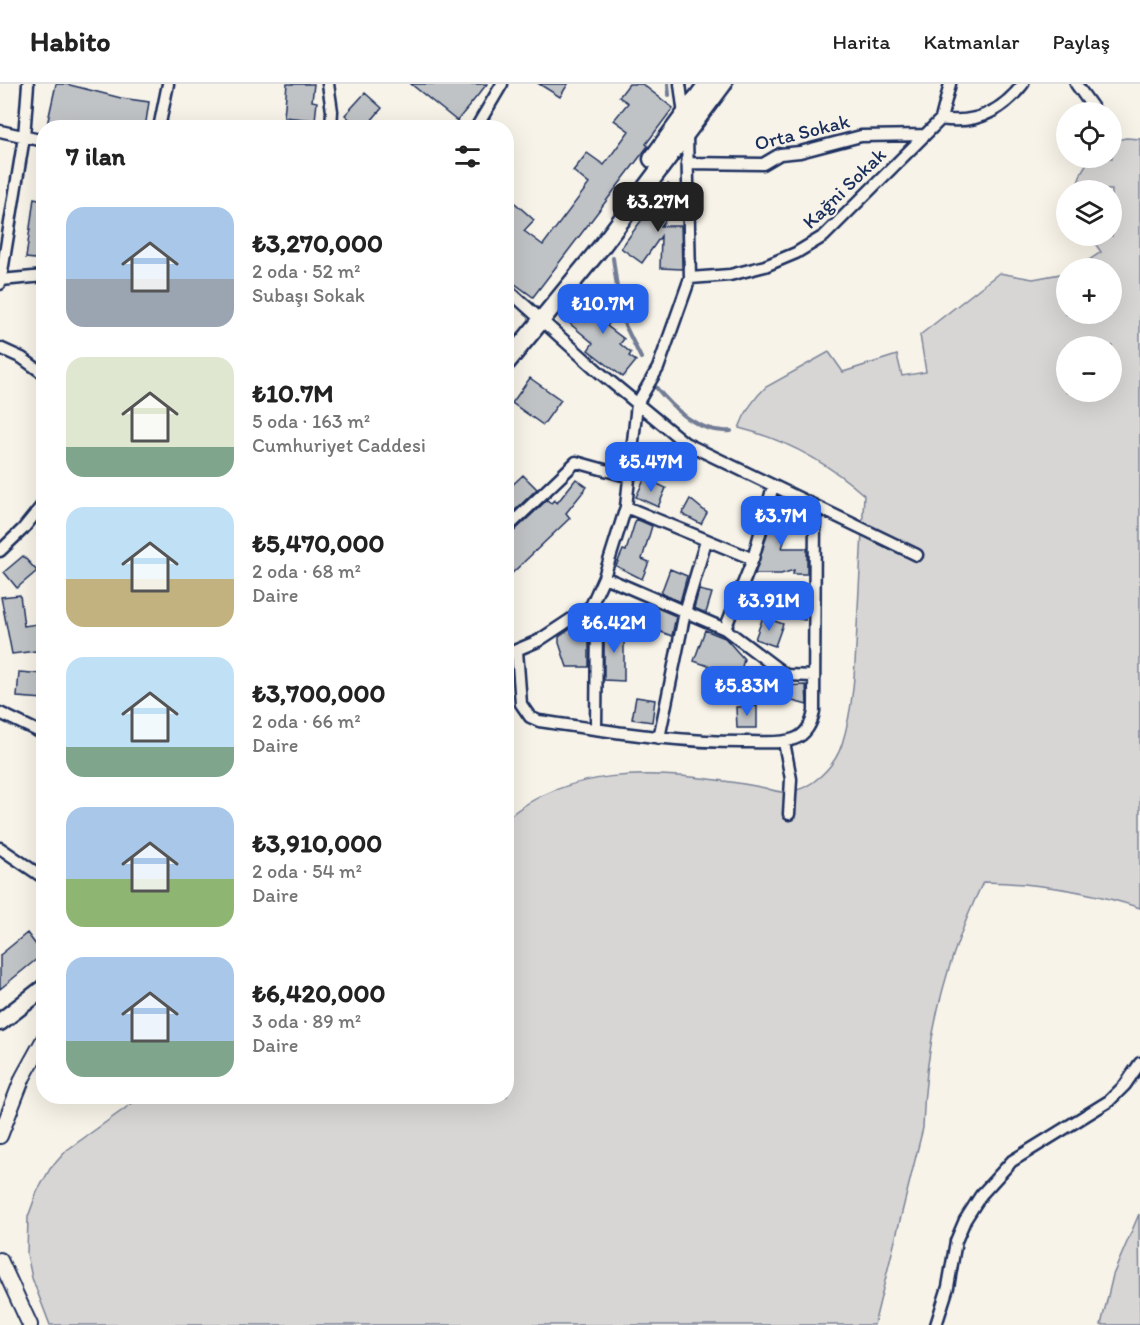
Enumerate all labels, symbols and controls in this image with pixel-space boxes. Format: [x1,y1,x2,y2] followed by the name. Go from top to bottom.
[30,24,110,58] text: Habito
[832,29,890,54] text: Harita
[923,29,1019,54] text: Katmanlar
[1052,29,1110,54] text: Paylaş
[1056,102,1122,402] map controls
[1056,102,1122,168] button: locate
[752,108,853,155] street label: Orta Sokak
[66,140,125,172] text: 7 ilan
[451,140,484,173] icon: filters
[797,142,891,234] street label: Kağni Sokak
[1056,180,1122,246] button: layers
[609,182,707,233] pin: ₺3.27M
[627,189,689,213] text: ₺3.27M
[252,227,383,259] text: ₺3,270,000
[114,231,186,303] icon: home
[1056,258,1122,324] button: +
[252,259,361,283] text: 2 oda · 52 m²
[252,283,365,307] text: Subaşı Sokak
[554,284,652,335] pin: ₺10.7M
[572,291,634,315] text: ₺10.7M
[1056,336,1122,402] button: −
[252,377,334,409] text: ₺10.7M
[114,381,186,453] icon: home
[252,409,370,433] text: 5 oda · 163 m²
[252,433,426,457] text: Cumhuriyet Caddesi
[602,442,700,493] pin: ₺5.47M
[619,449,683,473] text: ₺5.47M
[739,496,823,547] pin: ₺3.7M
[755,503,807,527] text: ₺3.7M
[252,527,385,559] text: ₺5,470,000
[114,531,186,603] icon: home
[252,559,361,583] text: 2 oda · 68 m²
[720,581,818,632] pin: ₺3.91M
[252,583,298,607] text: Daire
[738,588,800,612] text: ₺3.91M
[565,603,663,654] pin: ₺6.42M
[582,610,646,634] text: ₺6.42M
[698,666,796,717] pin: ₺5.83M
[715,673,779,697] text: ₺5.83M
[252,677,385,709] text: ₺3,700,000
[114,681,186,753] icon: home
[252,709,361,733] text: 2 oda · 66 m²
[252,733,298,757] text: Daire
[252,827,382,859] text: ₺3,910,000
[114,831,186,903] icon: home
[252,859,362,883] text: 2 oda · 54 m²
[252,883,298,907] text: Daire
[252,977,385,1009] text: ₺6,420,000
[114,981,186,1053] icon: home
[252,1009,361,1033] text: 3 oda · 89 m²
[252,1033,298,1057] text: Daire

